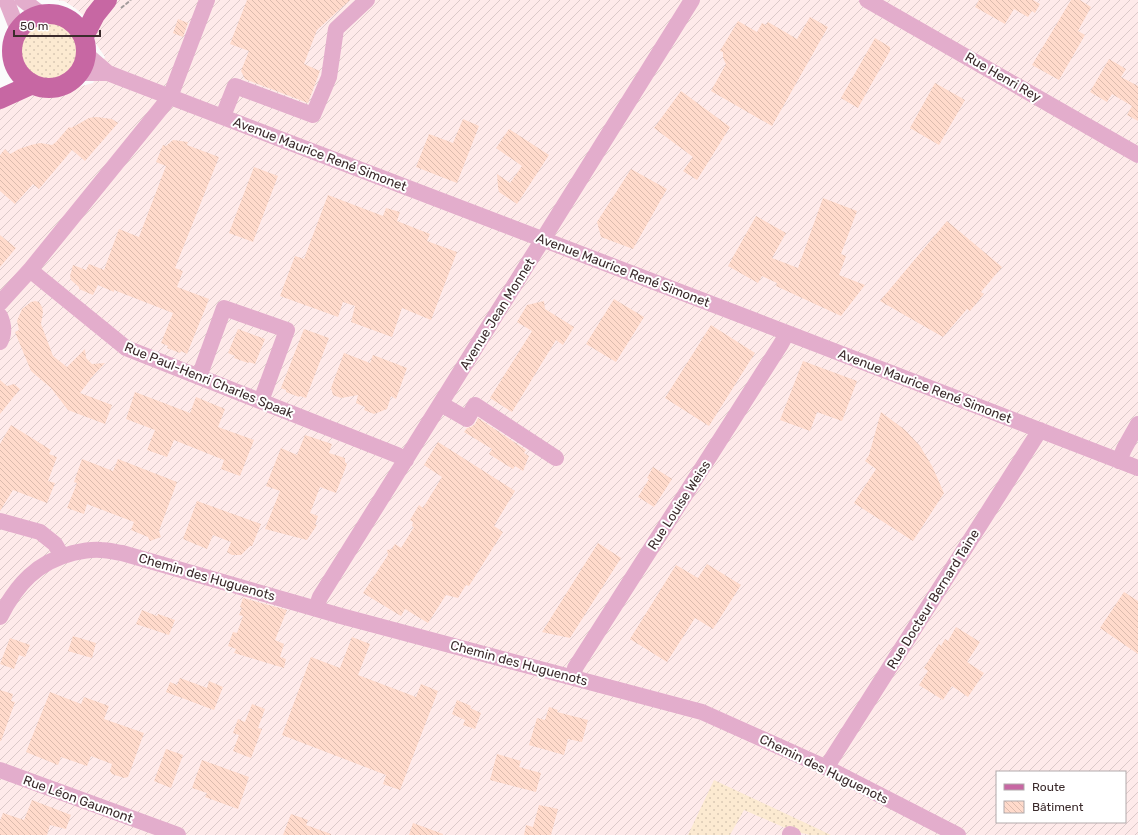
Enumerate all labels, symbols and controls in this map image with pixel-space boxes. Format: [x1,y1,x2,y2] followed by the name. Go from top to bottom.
[14,12,100,38] scale bar
[20,19,48,33] text: 50 m
[962,49,1044,105] street label: Rue Henri Rey
[231,114,409,194] street label: Avenue Maurice René Simonet
[534,230,712,310] street label: Avenue Maurice René Simonet
[457,256,537,372] street label: Avenue Jean Monnet
[122,339,296,421] street label: Rue Paul-Henri Charles Spaak
[836,346,1014,426] street label: Avenue Maurice René Simonet
[645,457,714,552] street label: Rue Louise Weiss
[884,527,982,671] street label: Rue Docteur Bernard Taine
[137,550,277,605] street label: Chemin des Huguenots
[448,637,590,690] street label: Chemin des Huguenots
[757,731,891,808] street label: Chemin des Huguenots
[996,771,1126,823] legend
[21,772,135,826] street label: Rue Léon Gaumont
[1032,780,1066,794] text: Route
[1032,800,1084,814] text: Bâtiment

